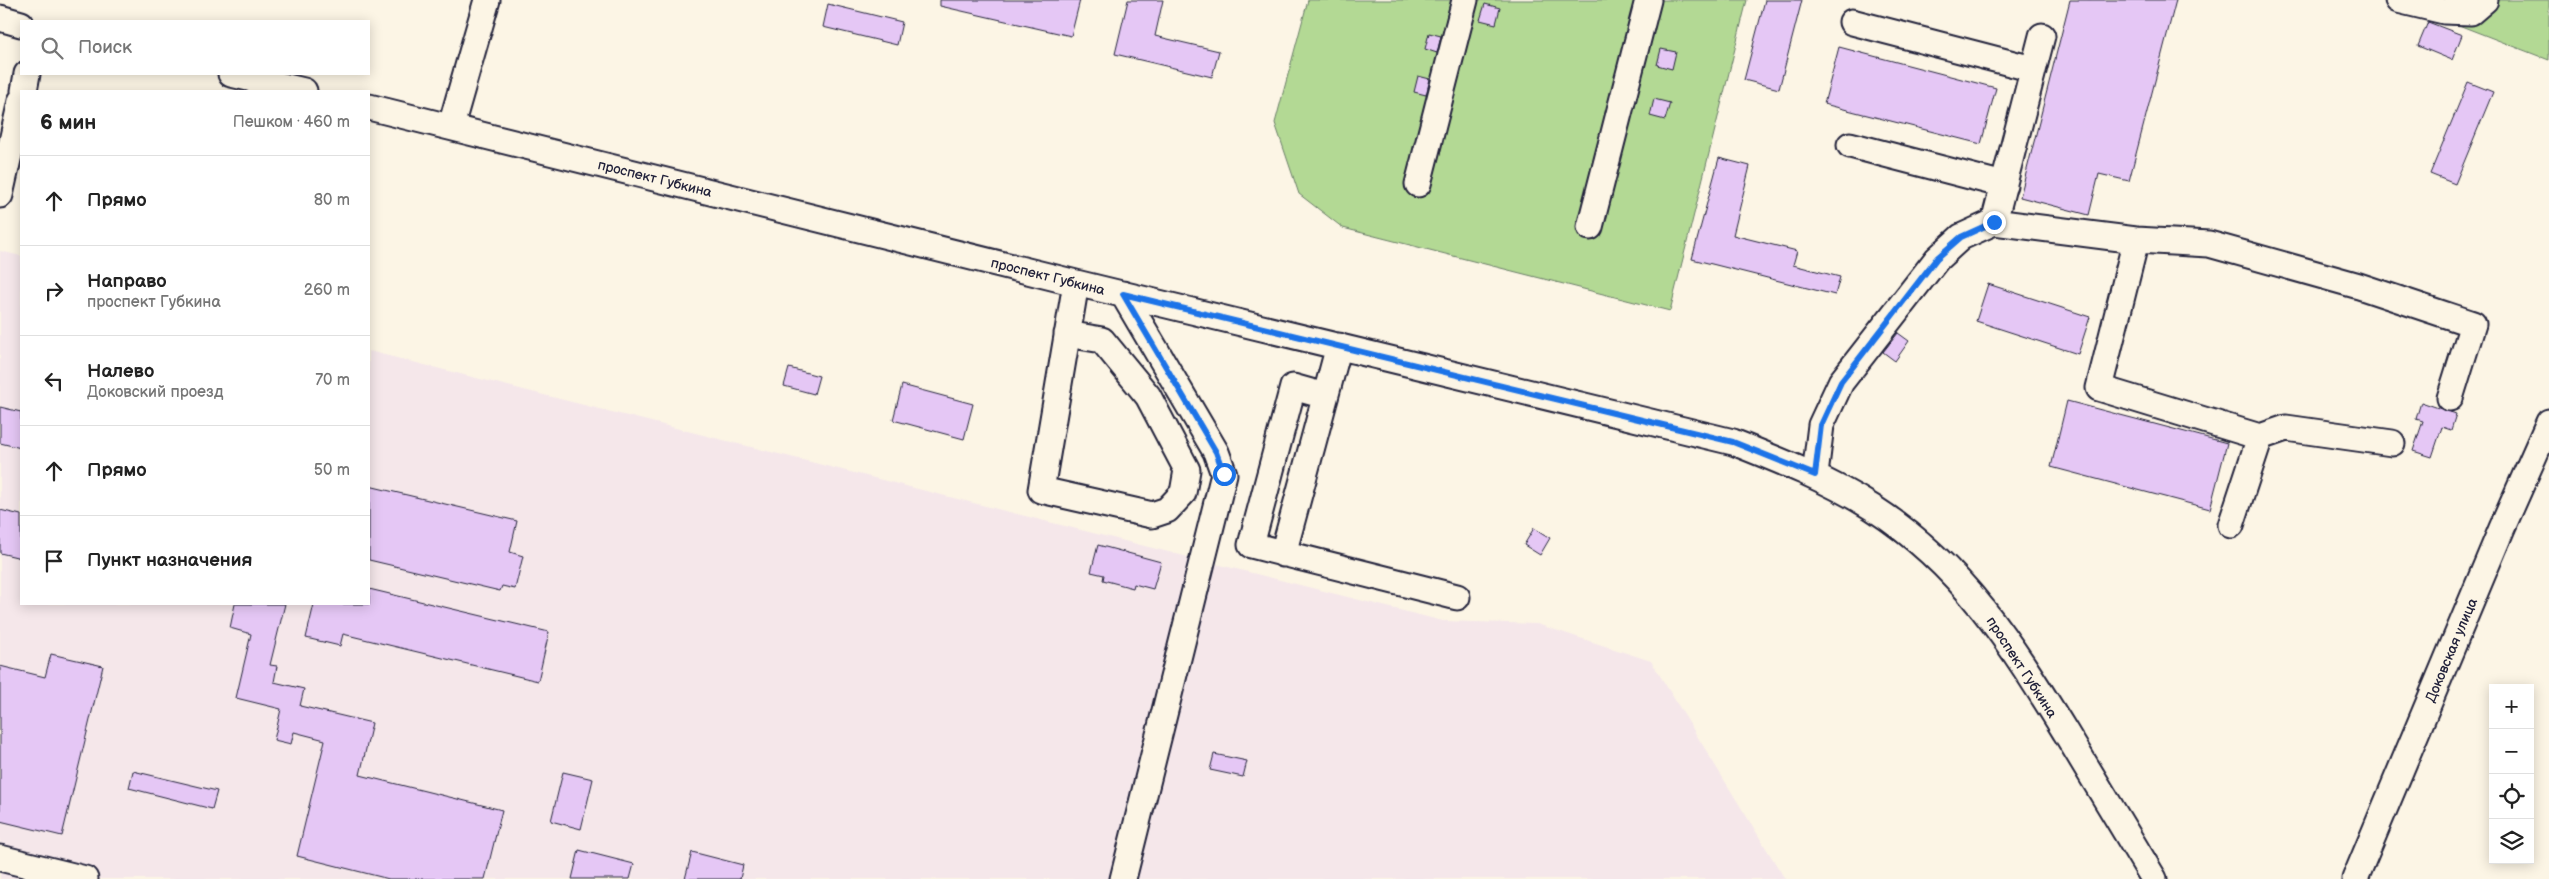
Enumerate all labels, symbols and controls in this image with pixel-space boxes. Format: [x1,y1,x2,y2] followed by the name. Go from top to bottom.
[20,20,370,75] search box
[38,34,66,62] icon: search
[78,36,132,59] text: Поиск
[40,110,96,135] text: 6 мин
[233,113,350,132] text: Пешком · 460 m
[596,156,714,201] street label: проспект Губкина
[40,187,68,215] icon: ahead
[87,189,147,212] text: Прямо
[314,191,350,210] text: 80 m
[1983,211,2006,234] route end
[989,254,1107,299] street label: проспект Губкина
[87,270,167,293] text: Направо
[40,277,68,305] icon: right
[304,281,350,300] text: 260 m
[87,293,221,312] text: проспект Губкина
[87,360,154,383] text: Налево
[40,367,68,395] icon: left
[315,371,350,390] text: 70 m
[87,383,223,402] text: Доковский проезд
[40,457,68,485] icon: ahead
[87,459,147,482] text: Прямо
[314,461,350,480] text: 50 m
[1213,463,1236,486] route start
[40,547,68,575] icon: arrive
[87,549,252,572] text: Пункт назначения
[2422,595,2481,705] street label: Доковская улица
[1983,614,2061,722] street label: проспект Губкина
[2489,684,2534,864] map controls
[2489,684,2534,729] button: +
[2489,729,2534,774] button: −
[2489,774,2534,819] button: locate
[2489,819,2534,864] button: layers

